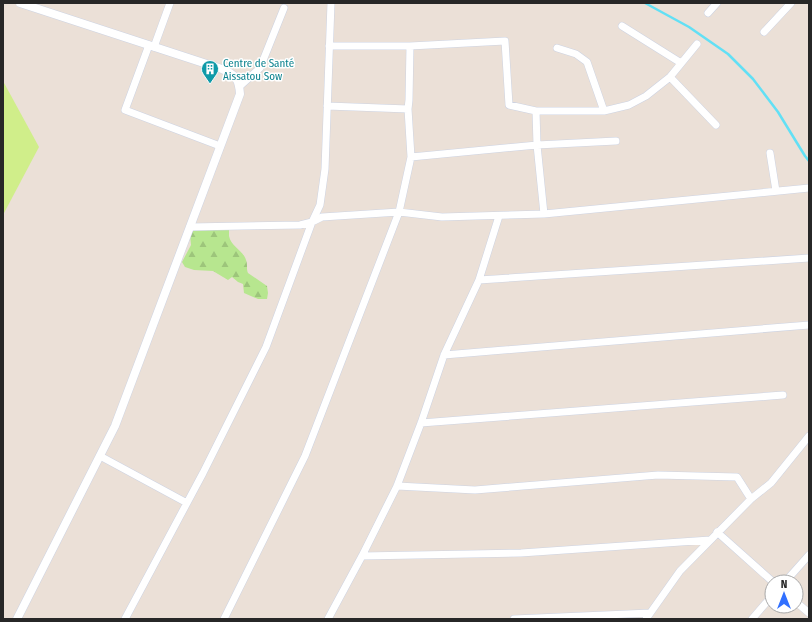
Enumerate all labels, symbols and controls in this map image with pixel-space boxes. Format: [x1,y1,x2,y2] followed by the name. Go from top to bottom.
[223,57,294,83] place label: Centre de Santé Aissatou Sow
[200,59,220,84] building icon: Centre de Santé Aissatou Sow
[764,574,804,614] north arrow
[781,578,787,591] text: N

